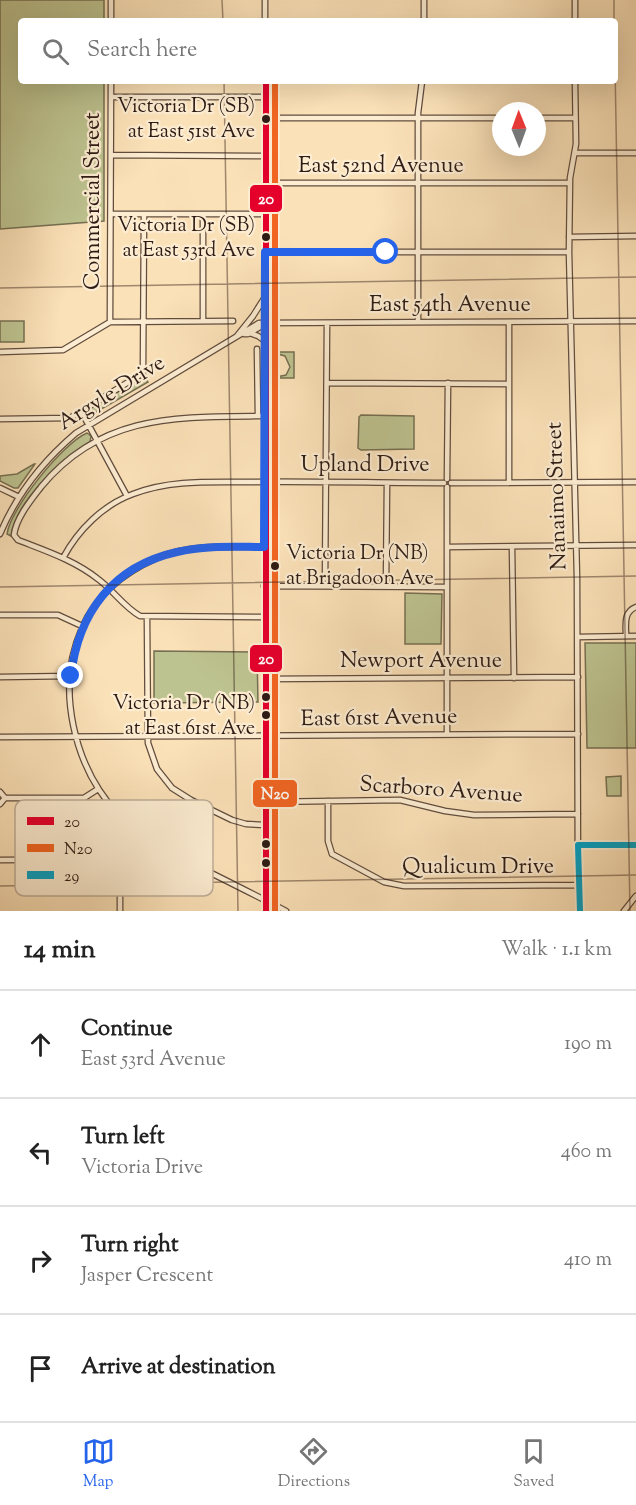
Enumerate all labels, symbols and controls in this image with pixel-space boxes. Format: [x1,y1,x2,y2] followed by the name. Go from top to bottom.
[18,18,618,84] search box
[39,35,72,68] icon: search
[87,35,197,67] text: Search here
[117,93,255,147] place label: Victoria Dr (SB) at East 51st Ave
[492,102,546,156] north arrow
[78,112,110,290] street label: Commercial Street
[260,113,272,125] marker: Victoria Dr (SB) at East 51st Ave
[298,151,464,183] street label: East 52nd Avenue
[249,184,283,213] line badge: 20
[258,189,275,212] text: 20
[117,212,255,266] place label: Victoria Dr (SB) at East 53rd Ave
[260,231,272,243] marker: Victoria Dr (SB) at East 53rd Ave
[372,238,398,264] route start
[369,290,531,322] street label: East 54th Avenue
[52,348,172,440] street label: Argyle Drive
[539,421,577,571] street label: Nanaimo Street
[300,450,430,482] street label: Upland Drive
[286,540,434,594] place label: Victoria Dr (NB) at Brigadoon Ave
[269,560,281,572] marker: Victoria Dr (NB) at Brigadoon Ave
[249,644,283,673] line badge: 20
[340,646,502,678] street label: Newport Avenue
[258,649,275,672] text: 20
[57,662,83,688] route end
[112,690,255,744] place label: Victoria Dr (NB) at East 61st Ave
[260,691,272,703] unlabelled marker
[300,702,458,736] street label: East 61st Avenue
[260,709,272,721] marker: Victoria Dr (NB) at East 61st Ave
[358,769,524,813] street label: Scarboro Avenue
[252,779,298,808] line badge: N20
[261,784,290,807] text: N20
[15,800,213,896] legend
[64,812,80,835] text: 20
[260,838,272,850] unlabelled marker
[64,839,93,862] text: N20
[402,852,554,884] street label: Qualicum Drive
[260,857,272,869] unlabelled marker
[64,866,79,889] text: 29
[24,932,96,969] text: 14 min
[501,936,612,965] text: Walk · 1.1 km
[81,1014,172,1046] text: Continue
[24,1028,57,1061] icon: ahead
[564,1030,612,1059] text: 190 m
[81,1046,226,1075] text: East 53rd Avenue
[81,1122,164,1154] text: Turn left
[24,1136,57,1169] icon: left
[561,1138,612,1167] text: 460 m
[81,1154,203,1183] text: Victoria Drive
[81,1230,178,1262] text: Turn right
[24,1244,57,1277] icon: right
[564,1246,612,1275] text: 410 m
[81,1262,213,1291] text: Jasper Crescent
[24,1352,57,1385] icon: arrive
[81,1352,276,1384] text: Arrive at destination
[82,1435,115,1494] tab: Map
[278,1435,350,1494] tab: Directions
[513,1435,554,1494] tab: Saved

